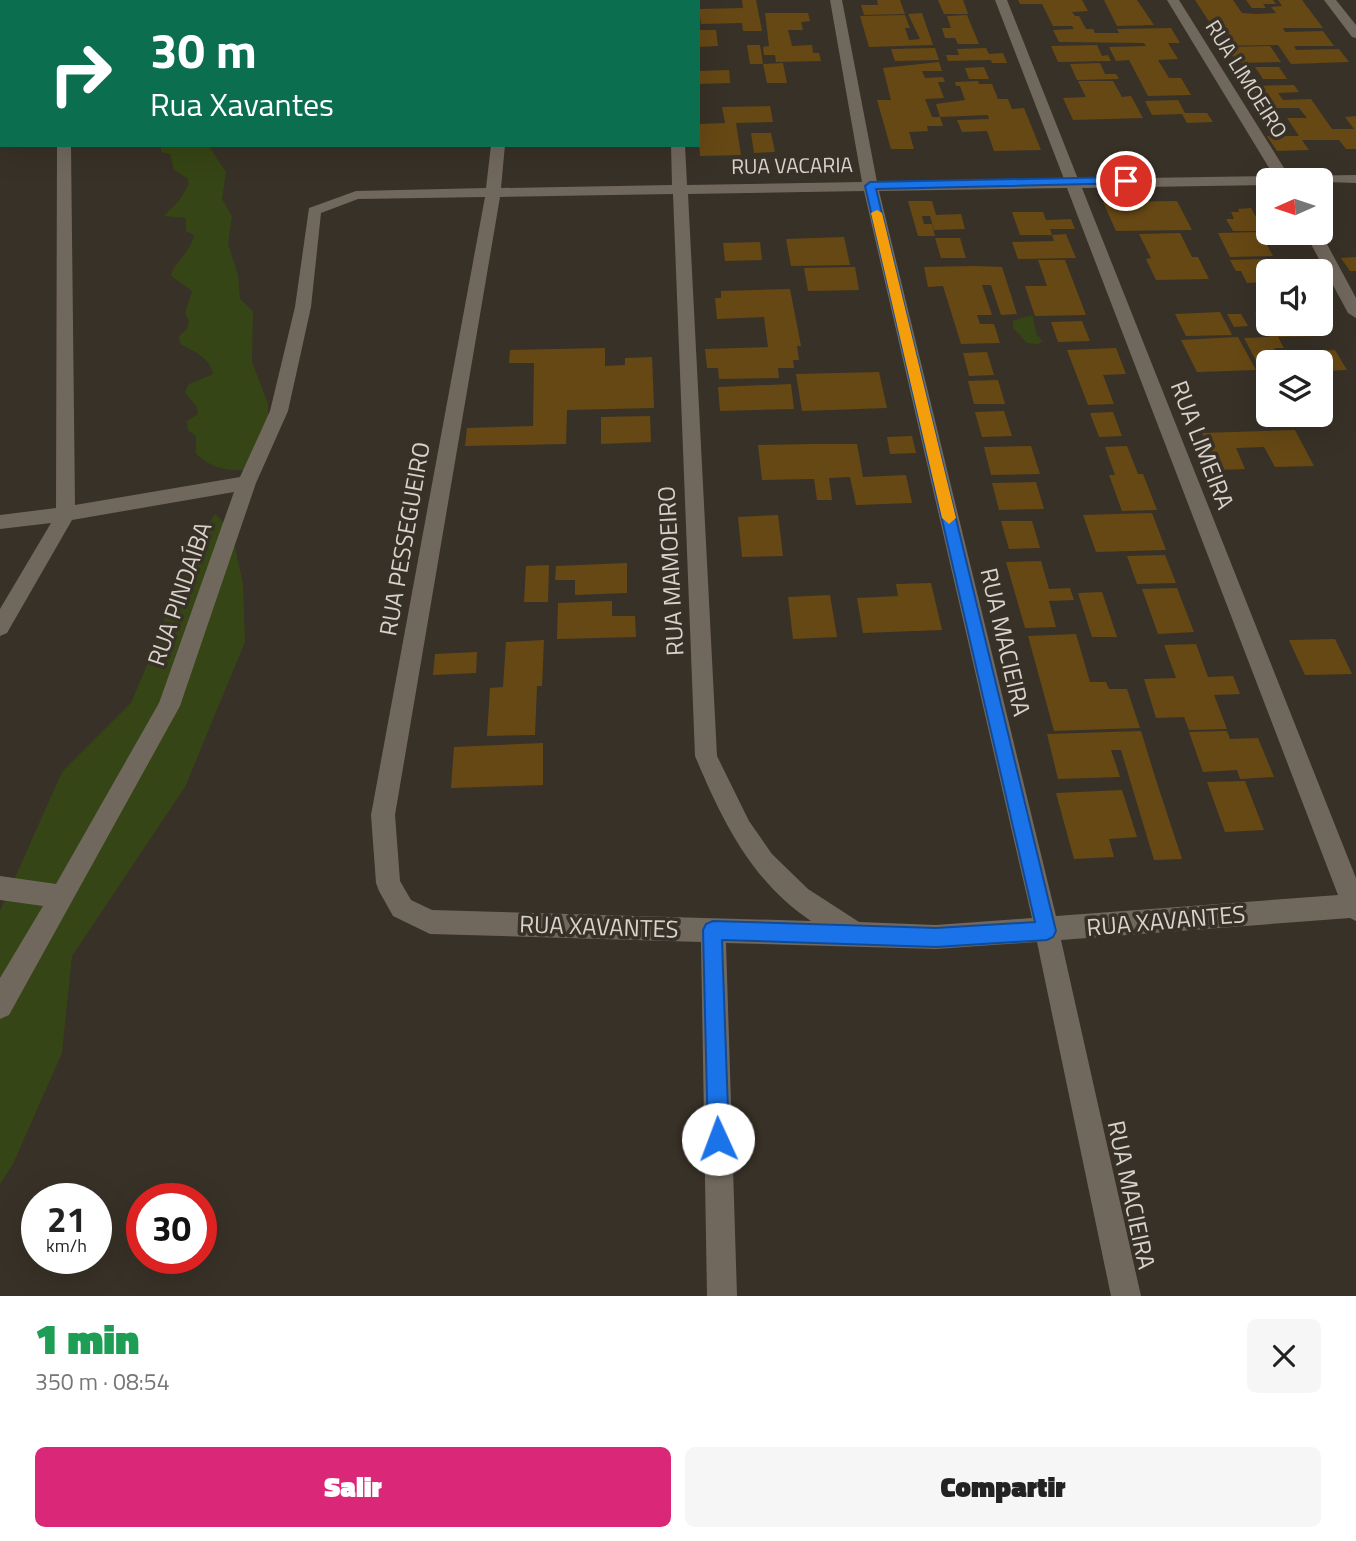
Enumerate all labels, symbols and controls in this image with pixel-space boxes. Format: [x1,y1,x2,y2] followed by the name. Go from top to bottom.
[150,12,257,87] text: 30 m
[1198,13,1296,144] street label: RUA LIMOEIRO
[35,28,126,119] icon: right
[150,80,334,128] text: Rua Xavantes
[731,148,854,182] street label: RUA VACARIA
[1096,151,1156,211] pin
[1107,162,1145,200] icon: arrive
[1256,168,1334,245] north arrow
[1256,168,1333,427] map controls
[1256,259,1333,336] button: sound
[1256,350,1333,427] button: layers
[1162,375,1244,514] street label: RUA LIMEIRA
[369,439,439,639] street label: RUA PESSEGUEIRO
[648,485,692,657] street label: RUA MAMOEIRO
[138,517,221,671] street label: RUA PINDAÍBA
[971,564,1040,719] street label: RUA MACIEIRA
[1085,895,1247,945] street label: RUA XAVANTES
[519,905,679,947] street label: RUA XAVANTES
[681,1102,755,1176] position arrow
[1099,1117,1165,1272] street label: RUA MACIEIRA
[126,1183,217,1274] speed limit sign: 30
[47,1192,86,1246] text: 21
[46,1232,87,1259] text: km/h
[35,1306,139,1370] text: 1 min
[1247,1319,1321,1393] button: close
[35,1364,170,1399] text: 350 m · 08:54
[35,1447,671,1527] button: Salir
[685,1447,1321,1527] button: Compartir

